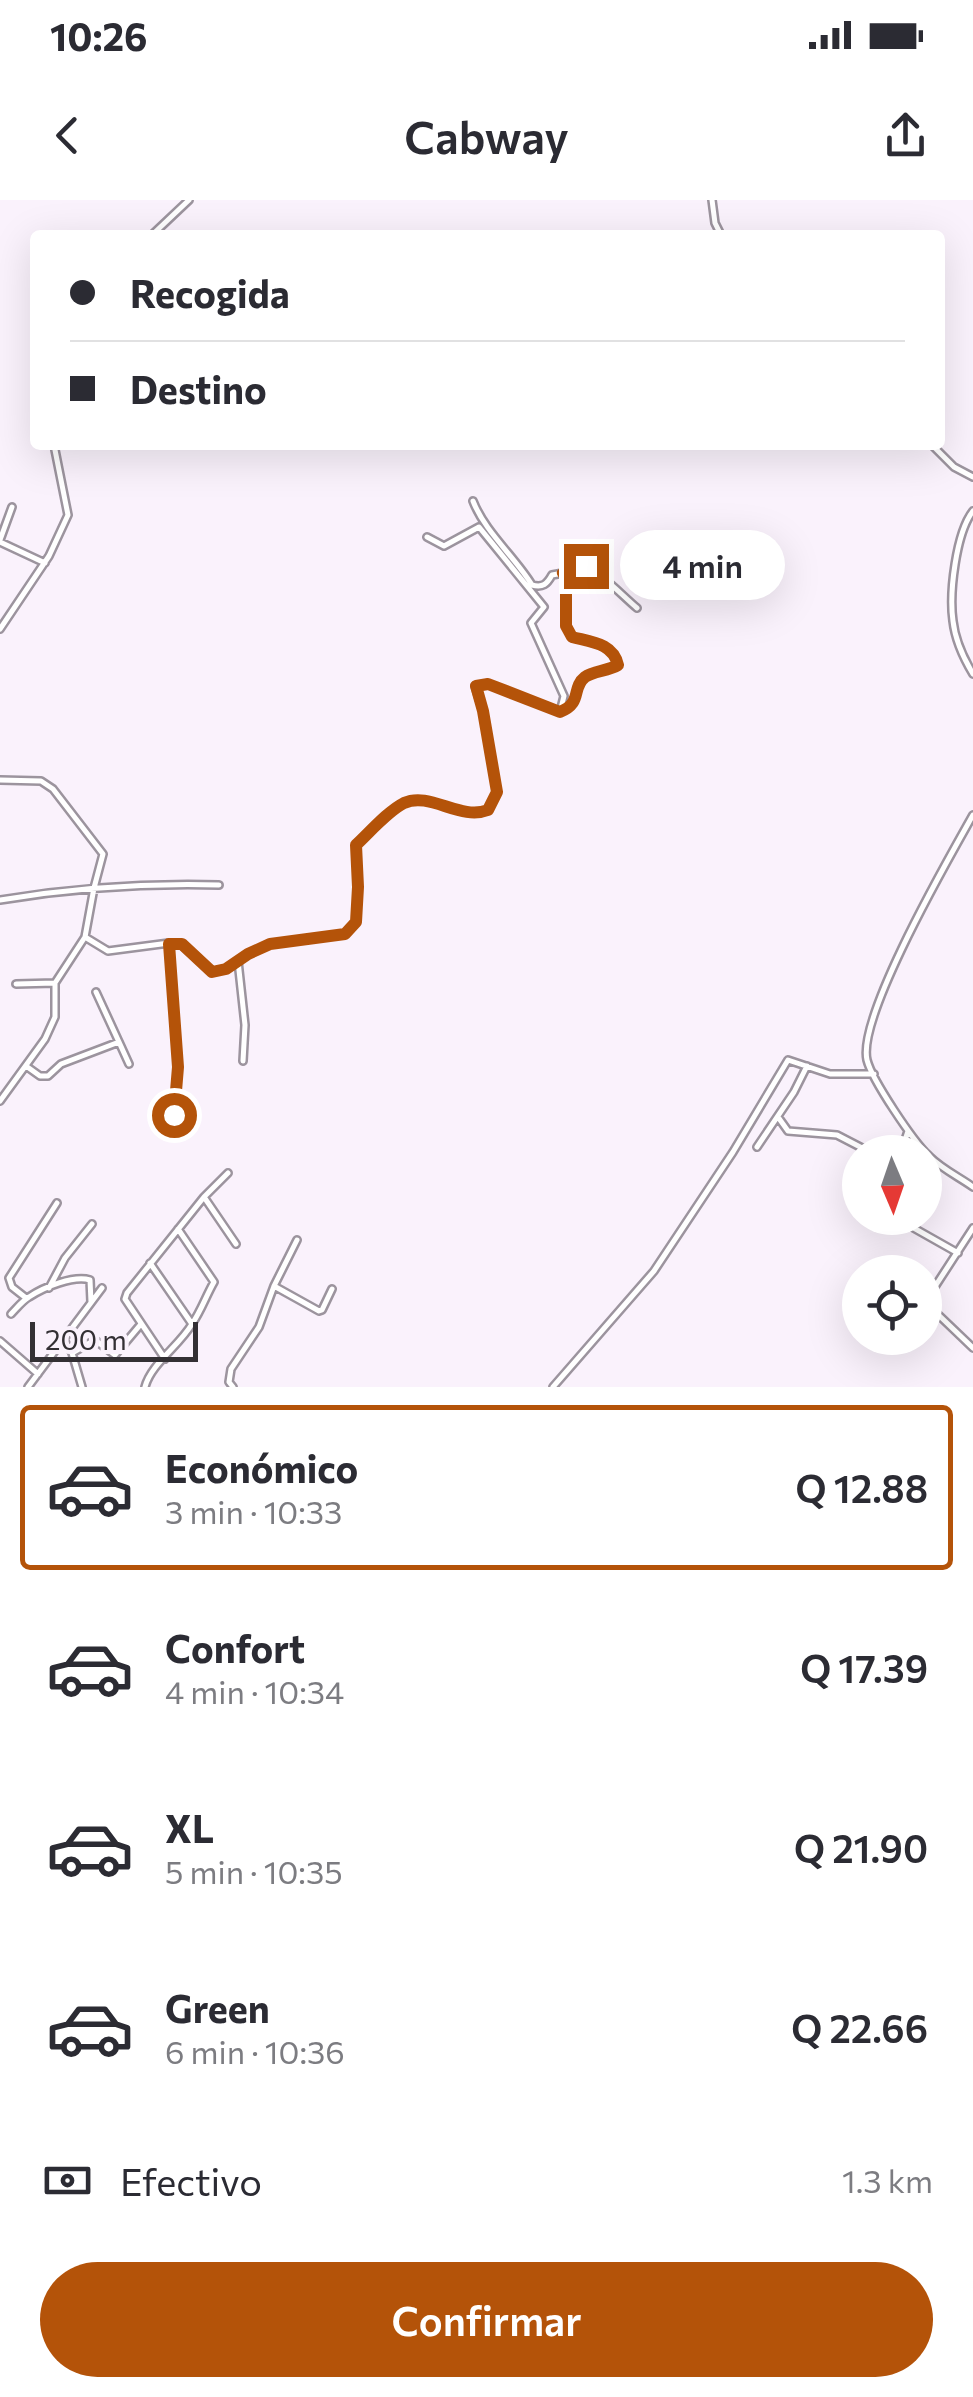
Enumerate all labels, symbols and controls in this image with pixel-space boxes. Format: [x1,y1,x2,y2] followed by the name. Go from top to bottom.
[50,12,147,59] text: 10:26
[40,108,95,163] icon: back
[404,108,569,163] text: Cabway
[878,108,933,163] icon: share
[130,269,290,316] text: Recogida
[130,365,267,412] text: Destino
[621,531,786,601] callout: 4 min
[564,544,609,589] route end
[662,545,743,585] text: 4 min
[152,1093,197,1138] route start
[842,1135,942,1235] north arrow
[842,1135,942,1355] map controls
[842,1255,942,1355] button: locate
[30,1317,198,1362] scale bar
[45,1322,127,1356] text: 200 m
[45,1443,135,1533] icon: car
[165,1444,358,1491] text: Económico
[796,1464,928,1511] text: Q 12.88
[165,1491,342,1531] text: 3 min · 10:33
[45,1623,135,1713] icon: car
[165,1624,305,1671] text: Confort
[800,1644,928,1691] text: Q 17.39
[165,1671,344,1711] text: 4 min · 10:34
[45,1803,135,1893] icon: car
[165,1804,214,1851] text: XL
[794,1824,928,1871] text: Q 21.90
[165,1851,343,1891] text: 5 min · 10:35
[45,1983,135,2073] icon: car
[165,1984,270,2031] text: Green
[791,2004,928,2051] text: Q 22.66
[165,2031,345,2071] text: 6 min · 10:36
[40,2153,95,2208] icon: cash
[120,2157,262,2204] text: Efectivo
[842,2160,933,2200] text: 1.3 km
[40,2262,933,2377] button: Confirmar

